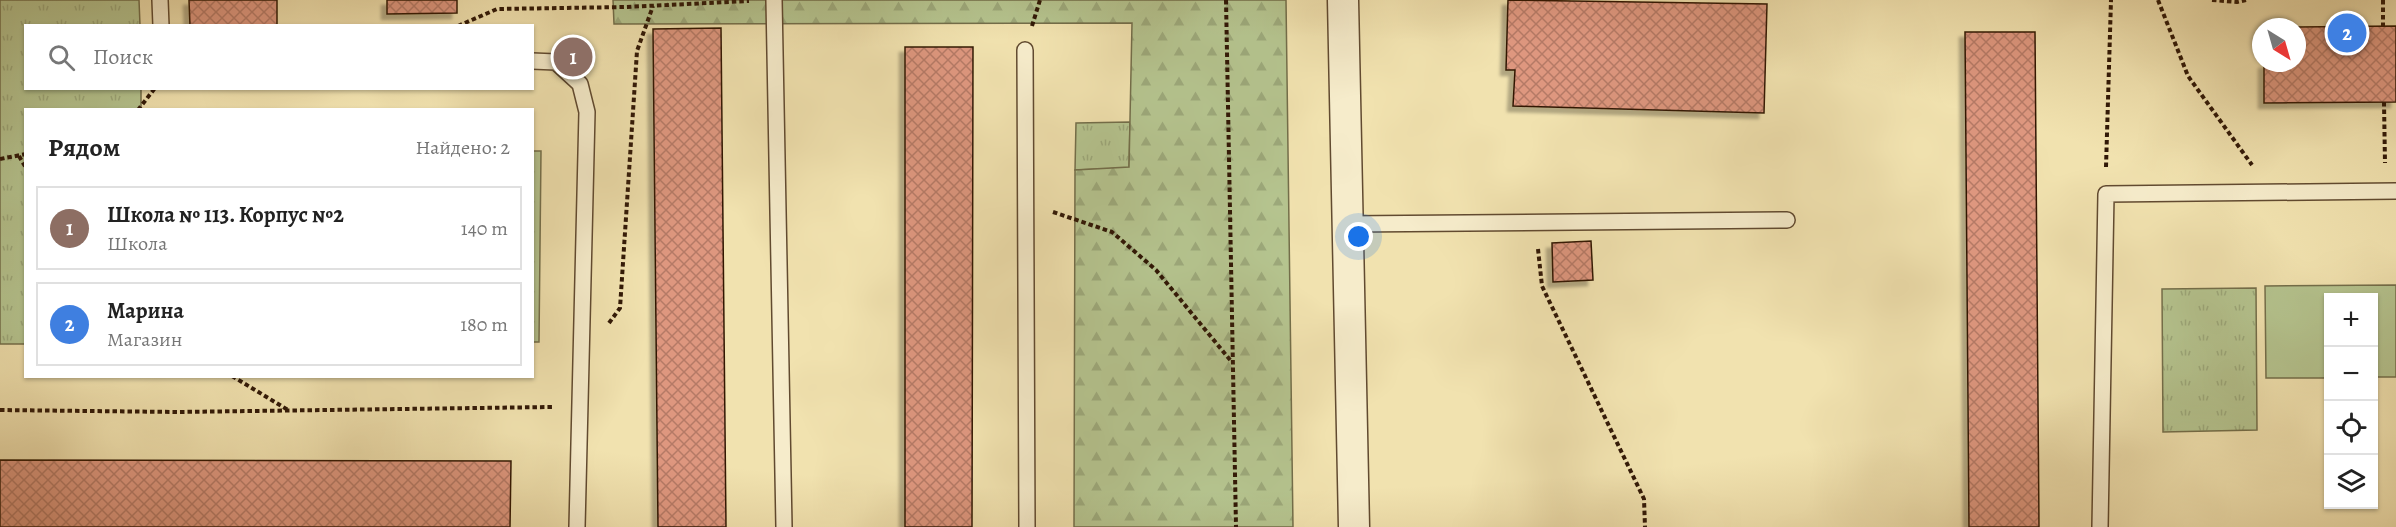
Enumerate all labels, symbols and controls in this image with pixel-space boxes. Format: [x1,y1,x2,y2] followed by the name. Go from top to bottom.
[2328,10,2366,56] pin: 2
[2252,18,2306,72] north arrow
[24,24,534,90] search box
[554,34,592,80] pin: 1
[45,41,78,74] icon: search
[93,42,153,72] text: Поиск
[48,130,120,165] text: Рядом
[415,134,510,161] text: Найдено: 2
[107,200,344,230] text: Школа № 113. Корпус №2
[66,215,73,242] text: 1
[461,215,508,242] text: 140 m
[1344,222,1373,251] your location
[107,230,167,257] text: Школа
[2324,293,2378,509] map controls
[2324,293,2378,347] button: +
[107,296,184,326] text: Марина
[65,311,74,338] text: 2
[460,311,508,338] text: 180 m
[107,326,182,353] text: Магазин
[2324,347,2378,401] button: −
[2324,401,2378,455] button: locate
[2324,455,2378,509] button: layers

